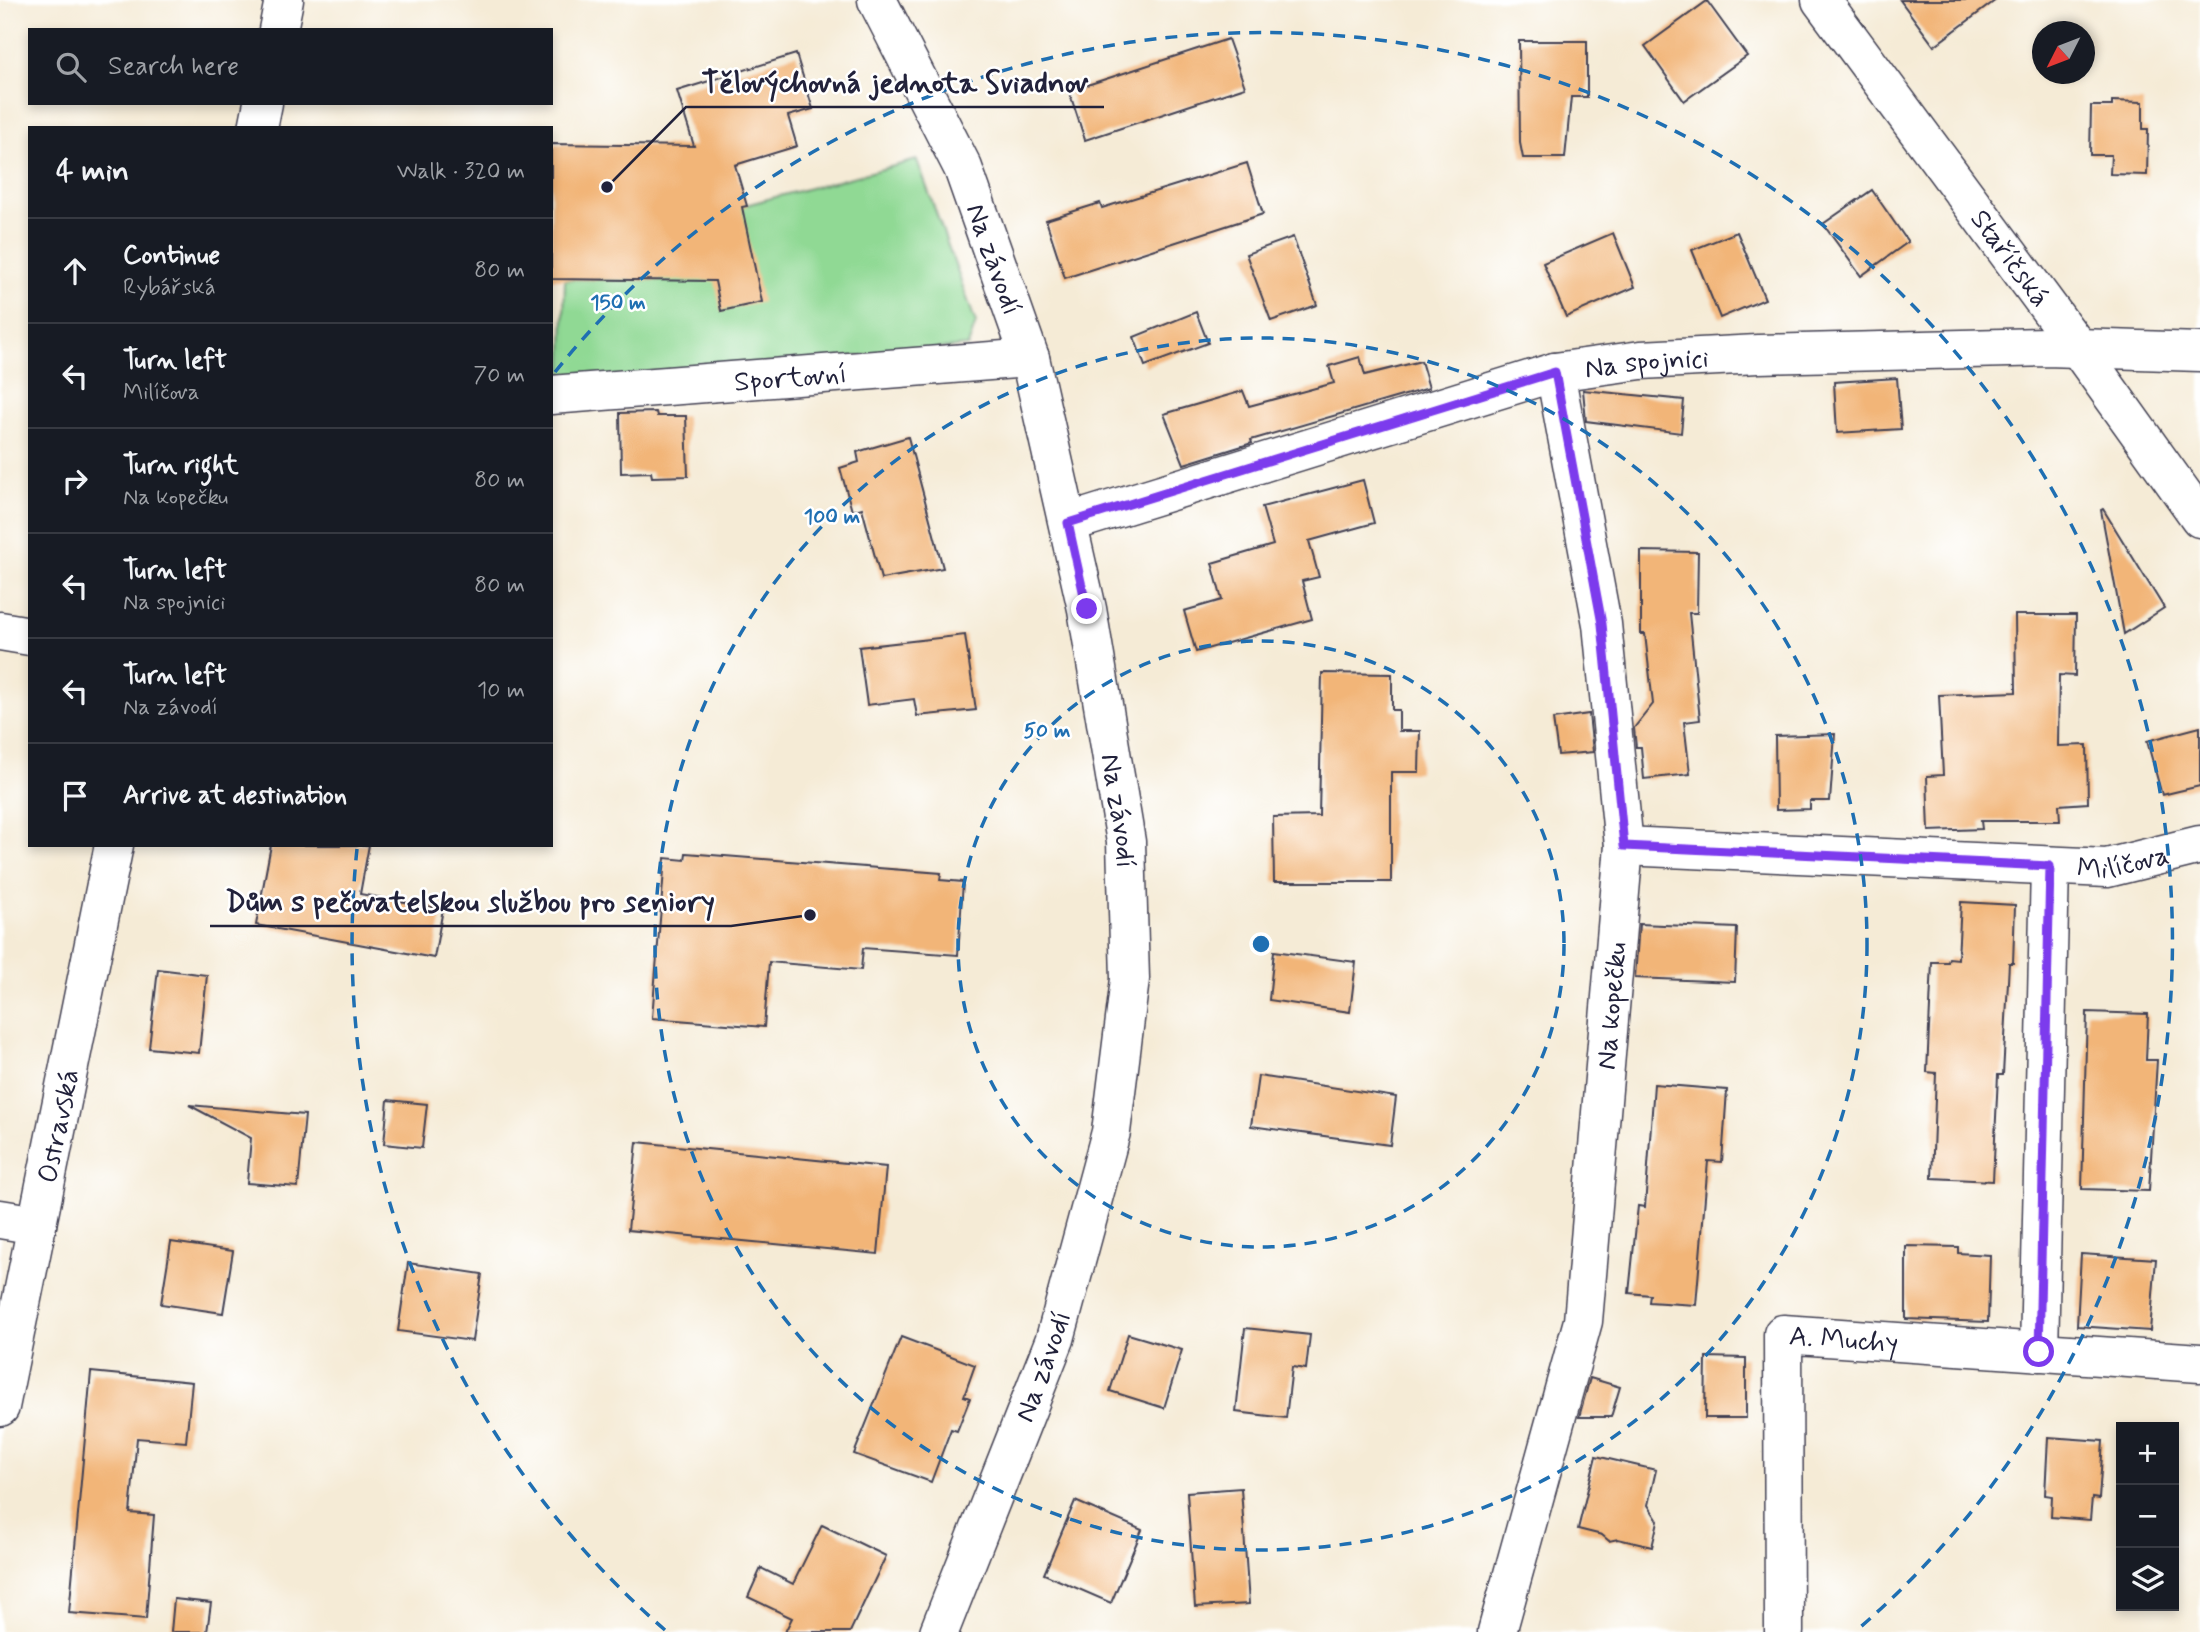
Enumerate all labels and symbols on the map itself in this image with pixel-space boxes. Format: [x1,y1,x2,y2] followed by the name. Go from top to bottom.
[2032,21,2095,84] north arrow
[686,56,1104,107] callout: Tělovýchovná jednota Sviadnov
[702,64,1089,103] text: Tělovýchovná jednota Sviadnov
[956,199,1029,320] street label: Na závodí
[1961,202,2058,315] street label: Staříčská
[590,289,646,317] text: 150 m
[1582,341,1710,389] street label: Na spojnici
[733,356,848,402] street label: Sportovní
[804,503,860,531] text: 100 m
[1071,593,1102,624] route end
[1024,717,1071,745] text: 50 m
[1090,751,1143,869] street label: Na závodí
[2076,837,2173,889] street label: Milíčova
[210,875,731,926] callout: Dům s pečovatelskou službou pro seniory
[225,883,715,922] text: Dům s pečovatelskou službou pro seniory
[1249,932,1273,956] centre of rings
[1589,941,1637,1072] street label: Na kopečku
[30,1066,89,1186] street label: Ostravská
[1007,1306,1082,1428] street label: Na závodí
[1788,1318,1900,1363] street label: A. Muchy
[2023,1336,2054,1367] route start

